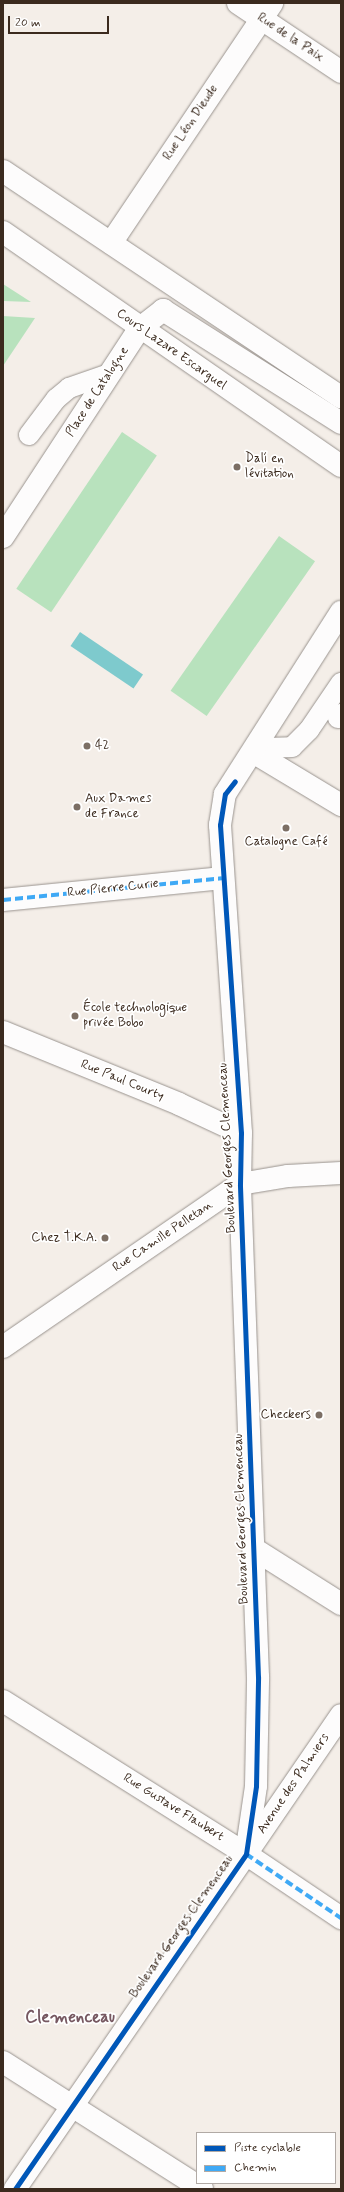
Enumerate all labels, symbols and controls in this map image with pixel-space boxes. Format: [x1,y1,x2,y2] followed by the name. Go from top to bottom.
[10,8,111,34] scale bar
[254,10,326,66] street label: Rue de la Paix
[15,15,41,31] text: 20 m
[160,82,222,164] street label: Rue Léon Dieude
[113,306,229,394] street label: Cours Lazare Escarguel
[64,345,132,439] street label: Place de Catalogne
[245,452,294,483] place label: Dalí en lévitation
[232,462,242,472] marker: Dalí en lévitation
[95,738,109,754] place label: 42
[82,741,92,751] marker: 42
[85,792,148,823] place label: Aux Dames de France
[72,802,82,812] marker: Aux Dames de France
[281,823,291,833] marker: Catalogne Café
[244,834,328,850] place label: Catalogne Café
[68,877,158,901] street label: Rue Pierre Curie
[83,1001,189,1032] place label: École technologique privée Bobo
[70,1011,80,1021] marker: École technologique privée Bobo
[79,1058,165,1104] street label: Rue Paul Courty
[216,1062,240,1234] street label: Boulevard Georges Clemenceau
[110,1198,216,1276] street label: Rue Camille Pelletan
[31,1230,97,1246] place label: Chez T.K.A.
[100,1233,110,1243] marker: Chez T.K.A.
[261,1407,311,1423] place label: Checkers
[314,1410,324,1420] marker: Checkers
[231,1433,253,1605] street label: Boulevard Georges Clemenceau
[255,1731,333,1837] street label: Avenue des Palmiers
[121,1772,225,1844] street label: Rue Gustave Flaubert
[127,1852,237,2002] street label: Boulevard Georges Clemenceau
[25,2008,115,2028] district label: Clemenceau
[196,2132,336,2184] legend
[234,2140,301,2156] text: Piste cyclable
[234,2160,277,2176] text: Chemin

